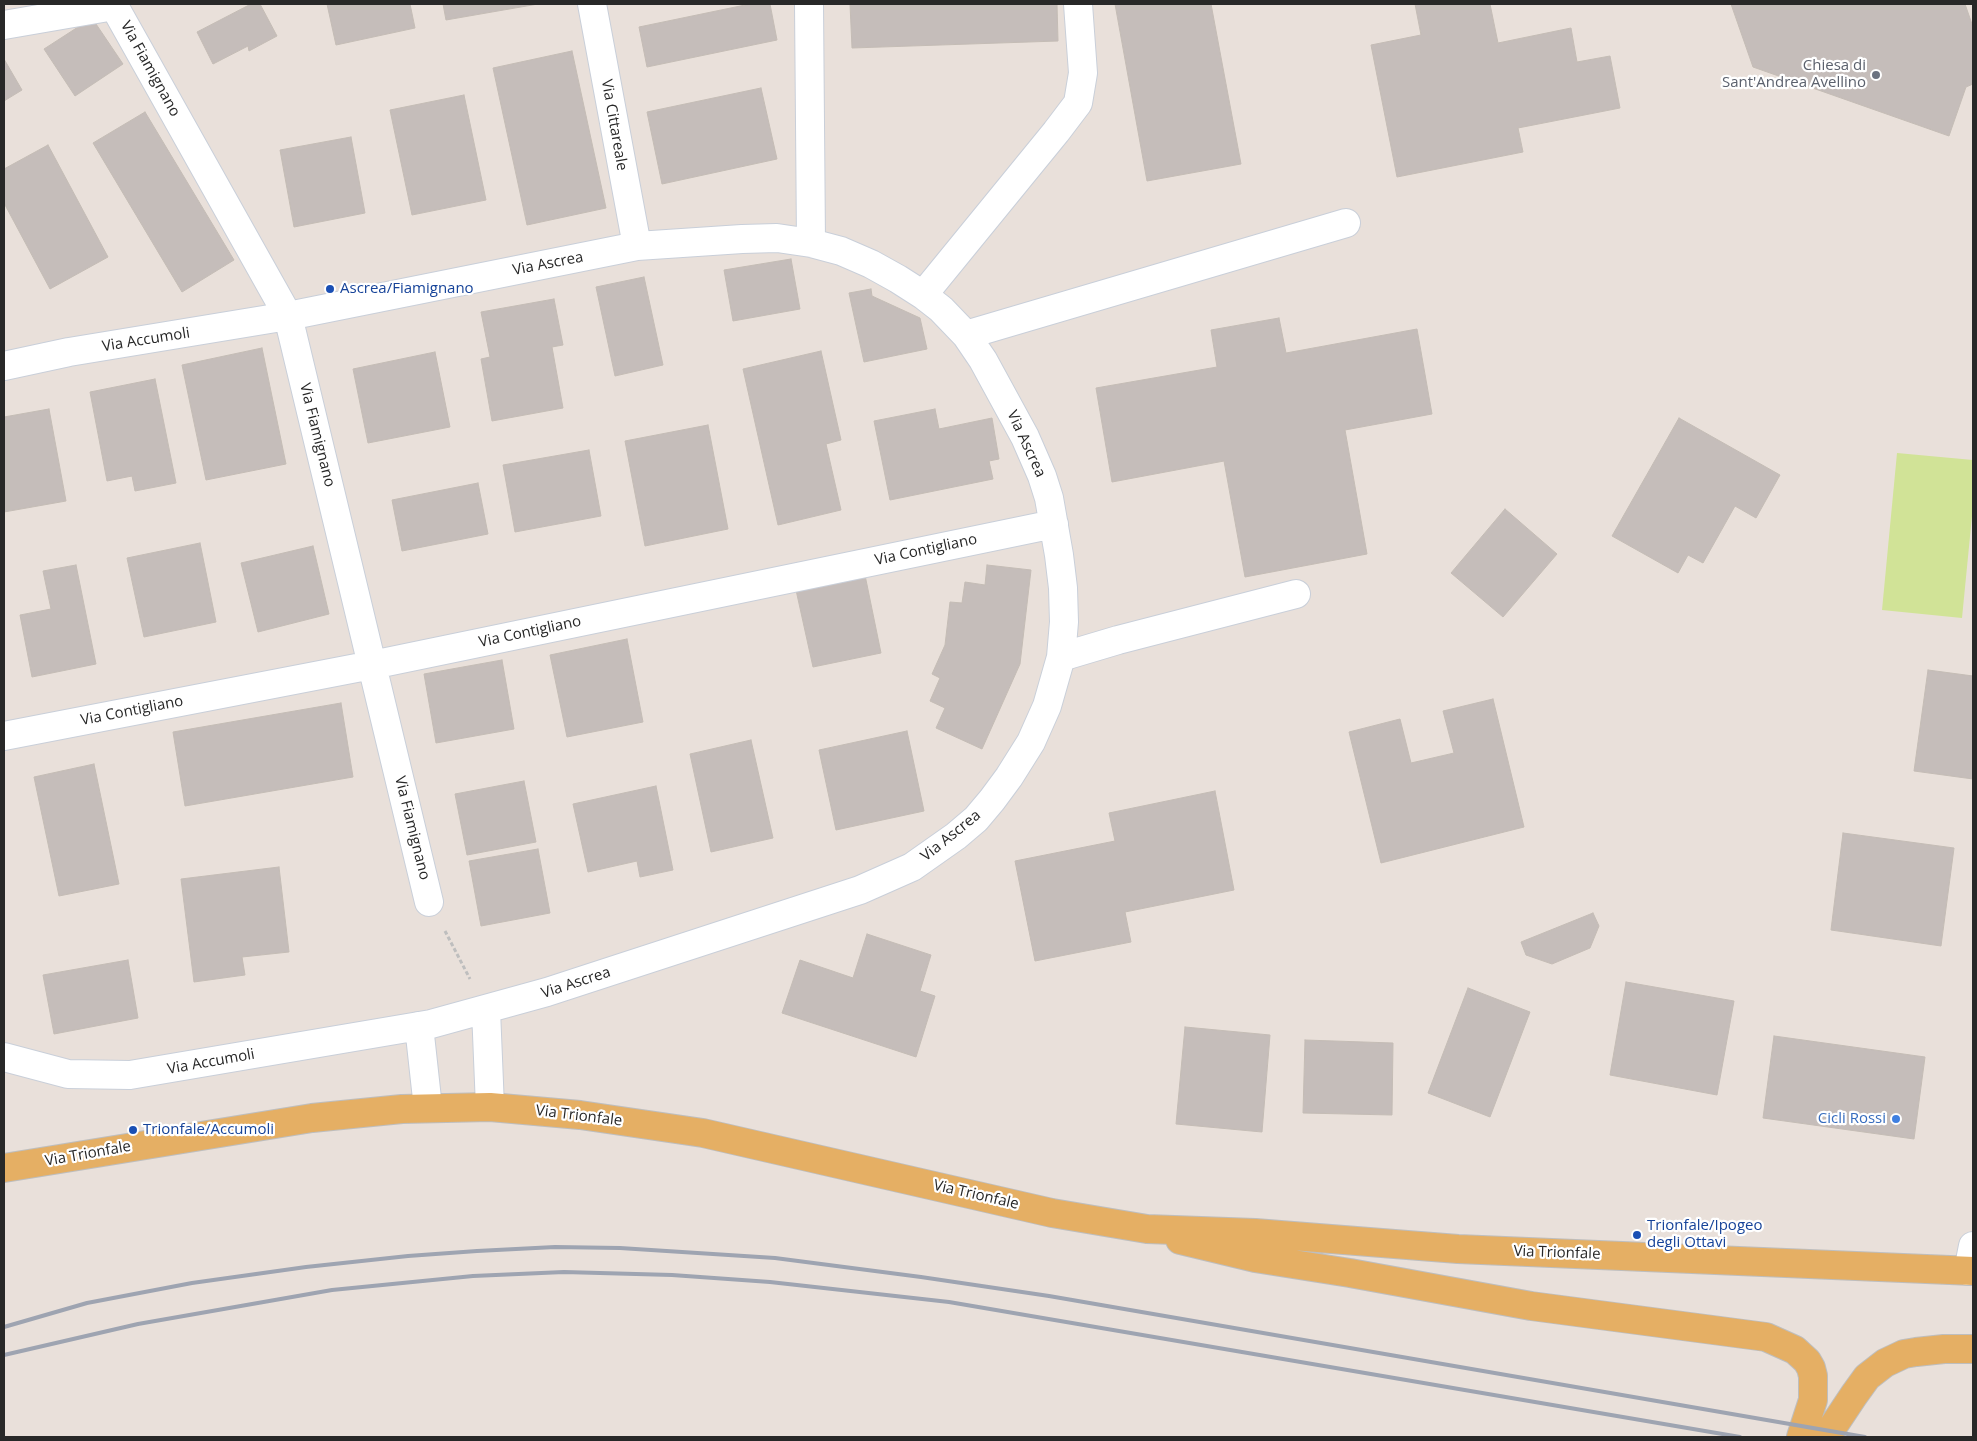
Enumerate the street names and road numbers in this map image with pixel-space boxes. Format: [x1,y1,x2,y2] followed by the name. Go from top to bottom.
[116,18,184,120] street label: Via Fiamignano
[597,78,631,172] street label: Via Cittareale
[511,248,585,280] street label: Via Ascrea
[101,324,191,356] street label: Via Accumoli
[295,381,339,489] street label: Via Fiamignano
[1003,408,1049,480] street label: Via Ascrea
[873,530,979,570] street label: Via Contigliano
[477,612,583,652] street label: Via Contigliano
[79,692,185,730] street label: Via Contigliano
[390,774,434,882] street label: Via Fiamignano
[917,806,985,866] street label: Via Ascrea
[539,963,613,1003] street label: Via Ascrea
[166,1045,256,1079] street label: Via Accumoli
[535,1102,623,1130] street label: Via Trionfale
[44,1138,132,1170] street label: Via Trionfale
[932,1176,1020,1214] street label: Via Trionfale
[1513,1242,1601,1264] street label: Via Trionfale

